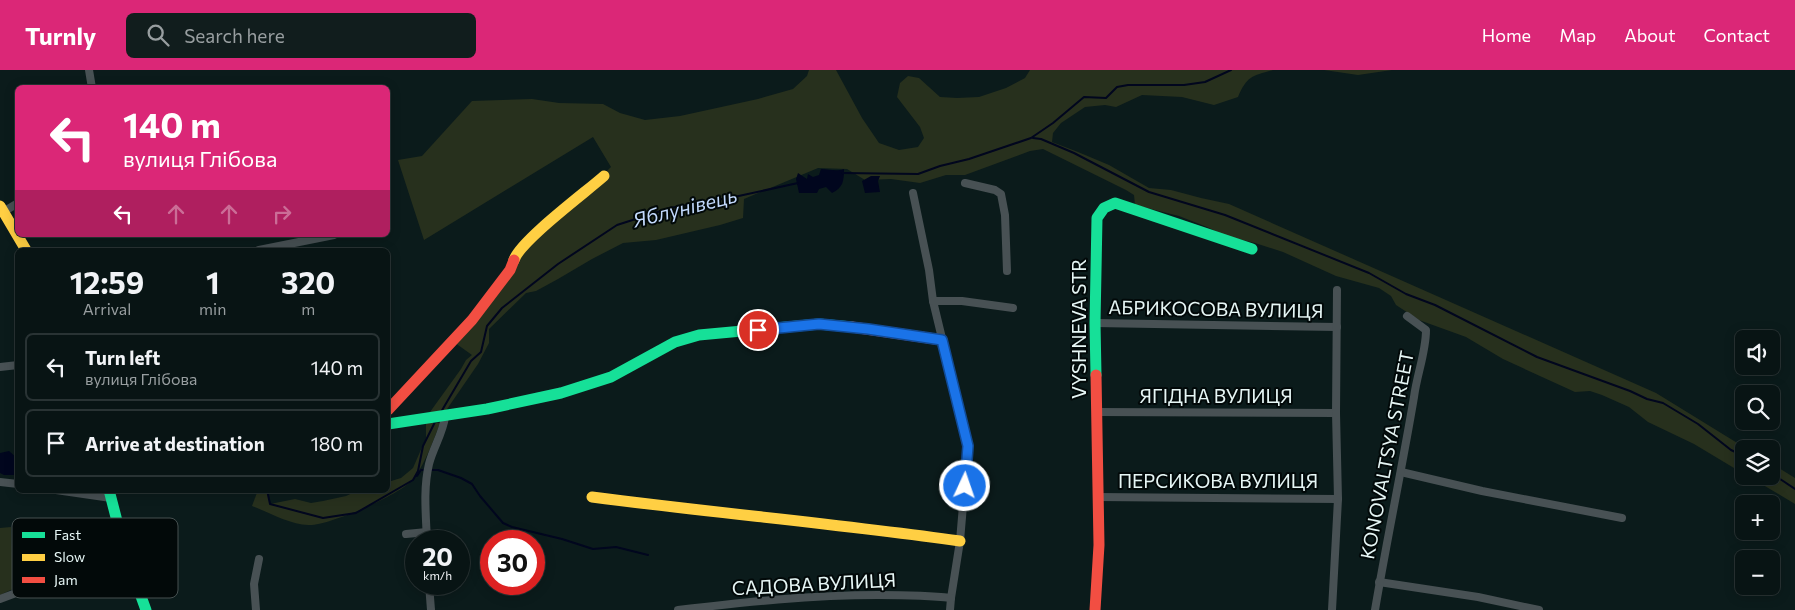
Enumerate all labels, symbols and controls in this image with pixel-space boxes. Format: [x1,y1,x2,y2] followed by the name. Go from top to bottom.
[126,13,476,58] search box
[25,21,96,50] text: Turnly
[144,21,172,49] icon: search
[184,24,285,47] text: Search here
[1482,24,1531,46] text: Home
[1559,24,1596,46] text: Map
[1624,24,1676,46] text: About
[1704,24,1770,46] text: Contact
[123,102,221,145] text: 140 m
[40,105,105,170] icon: left
[123,145,277,172] text: вулиця Глібова
[629,182,740,232] water label: Яблунівець
[109,200,137,228] icon: left
[162,200,190,228] icon: ahead
[215,200,243,228] icon: ahead
[268,200,296,228] icon: right
[1067,259,1090,399] street label: VYSHNEVA STR
[70,263,144,300] text: 12:59
[206,263,220,300] text: 1
[281,263,335,300] text: 320
[1108,295,1324,322] street label: АБРИКОСОВА ВУЛИЦЯ
[83,299,131,318] text: Arrival
[199,299,226,318] text: min
[301,299,315,318] text: m
[737,309,779,351] pin
[744,316,772,344] icon: arrive
[1735,330,1780,595] map controls
[1735,330,1780,375] button: sound
[85,346,160,369] text: Turn left
[1355,349,1418,561] street label: KONOVALTSYA STREET
[42,353,70,381] icon: left
[311,356,363,379] text: 140 m
[85,369,197,388] text: вулиця Глібова
[1139,384,1293,407] street label: ЯГІДНА ВУЛИЦЯ
[1735,385,1780,430] button: search
[42,429,70,457] icon: arrive
[85,432,265,455] text: Arrive at destination
[311,432,363,455] text: 180 m
[1735,440,1780,485] button: layers
[938,459,990,511] position arrow
[1118,469,1318,492] street label: ПЕРСИКОВА ВУЛИЦЯ
[1735,495,1780,540] button: +
[12,518,178,598] legend
[54,526,81,543] text: Fast
[480,530,545,595] speed limit sign: 30
[422,541,453,571] text: 20
[54,548,85,565] text: Slow
[1735,550,1780,595] button: −
[423,568,452,582] text: km/h
[731,568,897,599] street label: САДОВА ВУЛИЦЯ
[54,571,78,588] text: Jam

